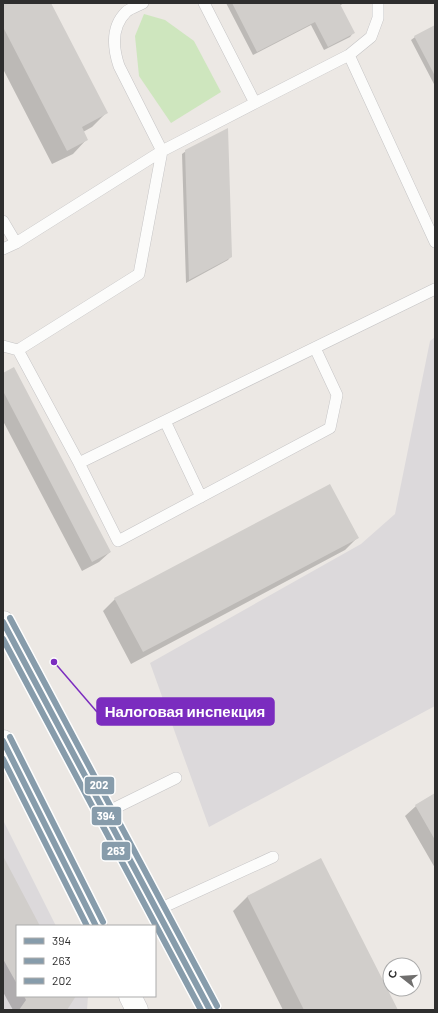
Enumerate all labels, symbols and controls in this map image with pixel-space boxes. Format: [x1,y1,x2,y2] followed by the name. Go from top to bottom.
[97,698,274,725] callout: Налоговая инспекция
[105,702,265,720] text: Налоговая инспекция
[84,776,115,795] line badge: 202
[90,778,108,791] text: 202
[91,806,122,826] line badge: 394
[97,809,116,822] text: 394
[101,841,131,861] line badge: 263
[107,844,125,857] text: 263
[16,925,156,997] legend
[52,933,71,947] text: 394
[52,953,71,967] text: 263
[382,957,422,997] north arrow
[385,968,399,980] text: С
[52,973,72,987] text: 202

